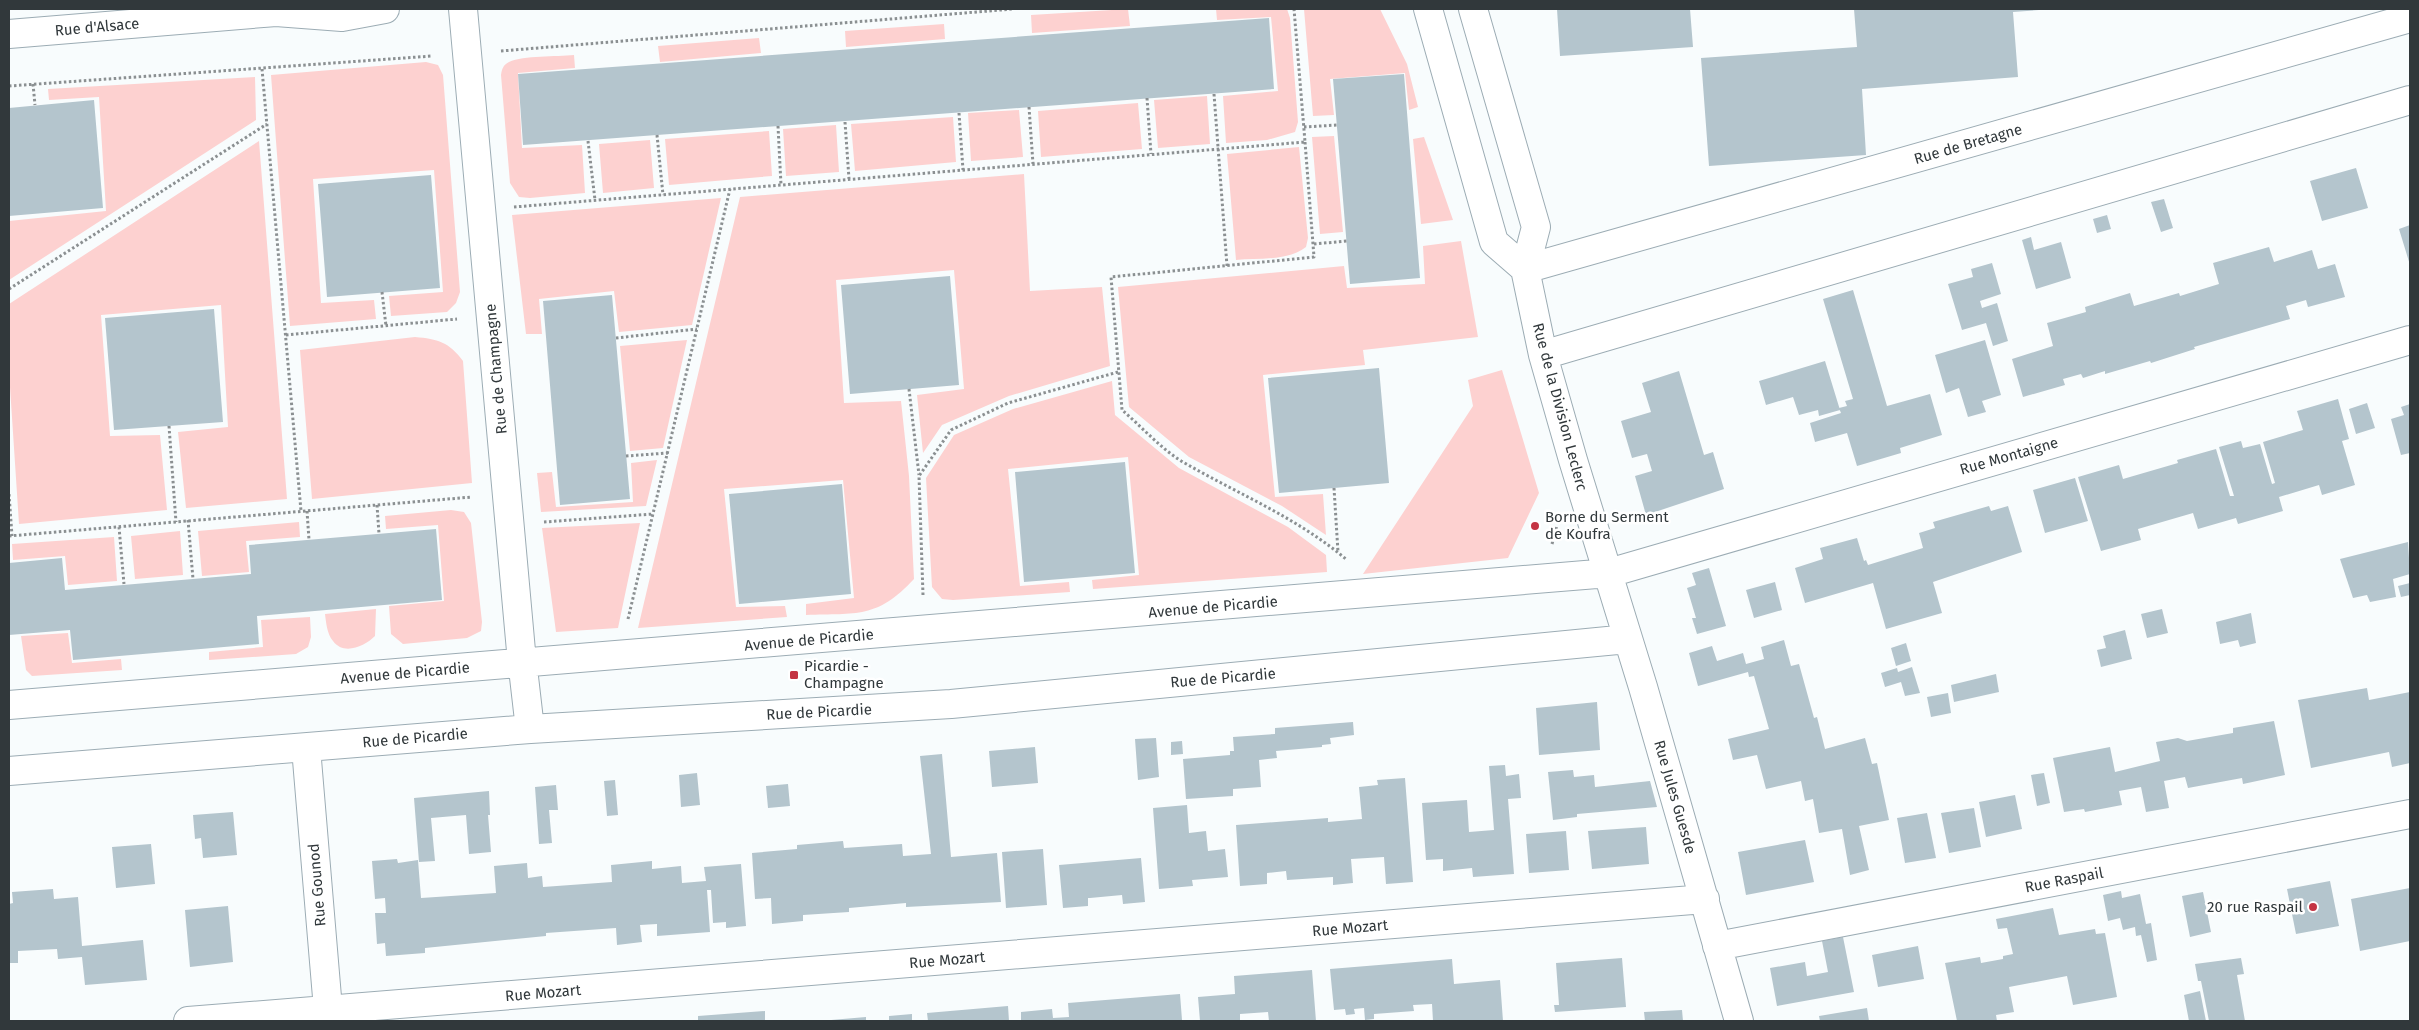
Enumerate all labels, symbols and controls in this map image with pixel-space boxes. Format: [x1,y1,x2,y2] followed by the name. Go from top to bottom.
[54,14,140,40] street label: Rue d'Alsace
[1912,120,2024,168] street label: Rue de Bretagne
[481,303,511,435] street label: Rue de Champagne
[1529,321,1591,493] street label: Rue de la Division Leclerc
[1958,433,2060,479] street label: Rue Montaigne
[1545,508,1669,543] place label: Borne du Serment de Koufra
[1529,520,1541,532] marker: Borne du Serment de Koufra
[1148,592,1278,622] street label: Avenue de Picardie
[744,625,874,655] street label: Avenue de Picardie
[804,657,884,692] place label: Picardie - Champagne
[340,658,470,688] street label: Avenue de Picardie
[1169,664,1277,692] street label: Rue de Picardie
[788,669,800,681] marker: Picardie - Champagne
[766,700,872,724] street label: Rue de Picardie
[361,724,469,752] street label: Rue de Picardie
[1650,738,1700,856] street label: Rue Jules Guesde
[304,843,330,927] street label: Rue Gounod
[2023,863,2105,896] street label: Rue Raspail
[2207,898,2304,916] place label: 20 rue Raspail
[2307,901,2319,913] marker: 20 rue Raspail
[1311,916,1389,940] street label: Rue Mozart
[908,948,986,972] street label: Rue Mozart
[504,981,582,1005] street label: Rue Mozart

